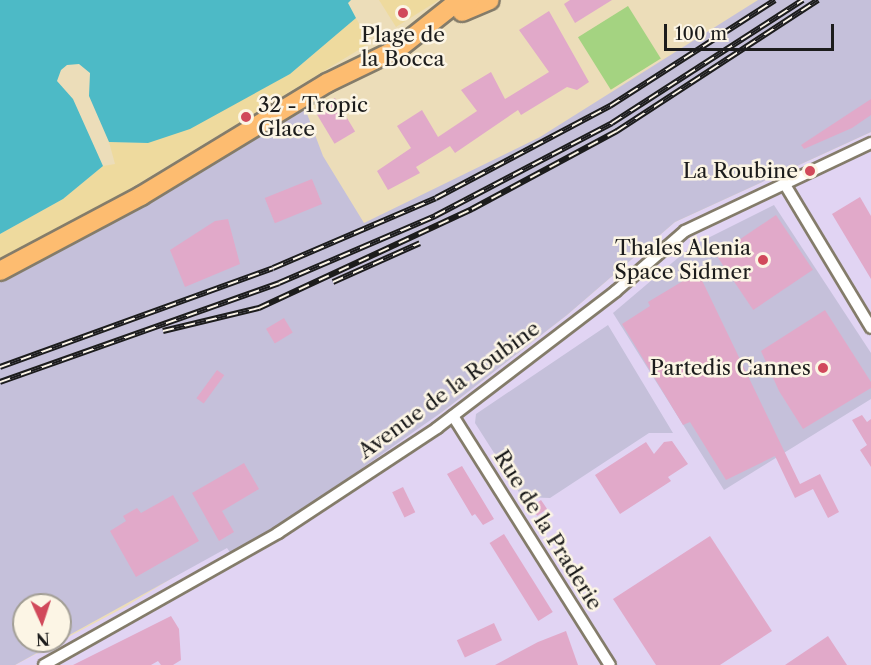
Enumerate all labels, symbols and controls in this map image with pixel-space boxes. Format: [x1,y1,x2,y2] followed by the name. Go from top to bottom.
[396,6,410,20] marker: Plage de la Bocca
[667,12,836,50] scale bar
[361,22,445,72] place label: Plage de la Bocca
[675,23,727,45] text: 100 m
[258,92,369,142] place label: 32 - Tropic Glace
[239,110,253,124] marker: 32 - Tropic Glace
[683,158,798,184] place label: La Roubine
[803,164,817,178] marker: La Roubine
[614,235,751,285] place label: Thales Alenia Space Sidmer
[756,253,770,267] marker: Thales Alenia Space Sidmer
[353,316,545,464] street label: Avenue de la Roubine
[650,355,811,381] place label: Partedis Cannes
[816,361,830,375] marker: Partedis Cannes
[489,445,607,615] street label: Rue de la Praderie
[12,593,72,653] north arrow
[35,629,50,649] text: N

